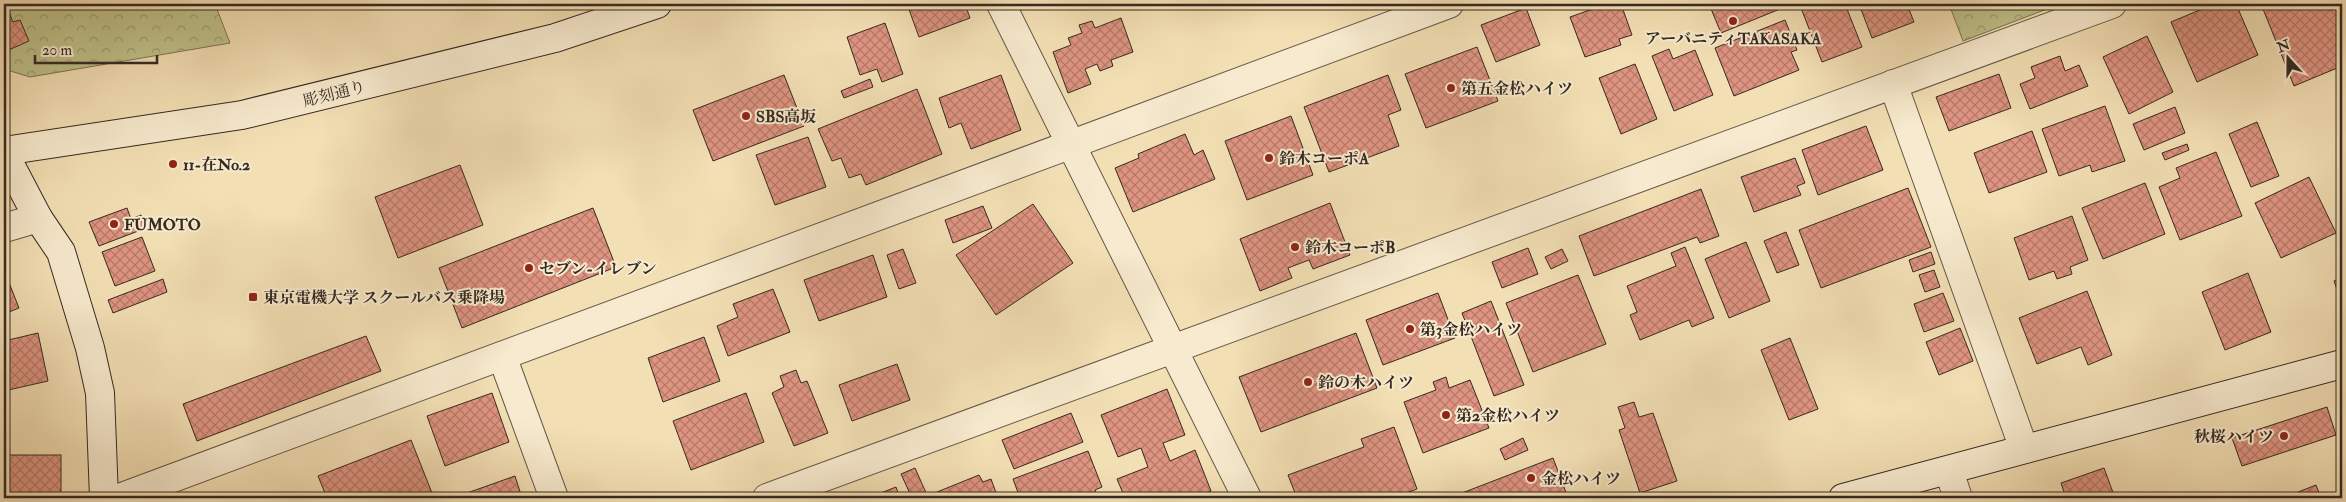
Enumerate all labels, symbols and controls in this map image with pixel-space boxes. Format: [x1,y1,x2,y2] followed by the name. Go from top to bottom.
[1727,15,1739,27] marker: アーバニティTAKASAKA
[1645,29,1822,49] place label: アーバニティTAKASAKA
[35,32,158,64] scale bar
[2264,32,2314,82] north arrow
[2274,36,2293,57] text: N
[42,41,72,60] text: 20 m
[301,77,368,111] street label: 彫刻通り
[1461,79,1573,99] place label: 第五金松ハイツ
[1445,82,1457,94] marker: 第五金松ハイツ
[756,107,816,127] place label: SBS高坂
[740,110,752,122] marker: SBS高坂
[1279,149,1370,169] place label: 鈴木コーポA
[1263,152,1275,164] marker: 鈴木コーポA
[183,155,250,175] place label: 11-在No.2
[167,158,179,170] marker: 11-在No.2
[124,215,201,235] place label: FUMOTO
[108,218,120,230] marker: FUMOTO
[1305,238,1396,258] place label: 鈴木コーポB
[1289,241,1301,253] marker: 鈴木コーポB
[539,259,657,279] place label: セブン-イレブン
[523,262,535,274] marker: セブン-イレブン
[263,288,505,308] place label: 東京電機大学 スクールバス乗降場
[247,291,259,303] marker: 東京電機大学 スクールバス乗降場
[1420,320,1522,340] place label: 第3金松ハイツ
[1404,323,1416,335] marker: 第3金松ハイツ
[1318,373,1414,393] place label: 鈴の木ハイツ
[1302,376,1314,388] marker: 鈴の木ハイツ
[1456,406,1560,426] place label: 第2金松ハイツ
[1440,409,1452,421] marker: 第2金松ハイツ
[2194,427,2274,447] place label: 秋桜ハイツ
[2278,430,2290,442] marker: 秋桜ハイツ
[1541,469,1621,489] place label: 金松ハイツ
[1525,472,1537,484] marker: 金松ハイツ

